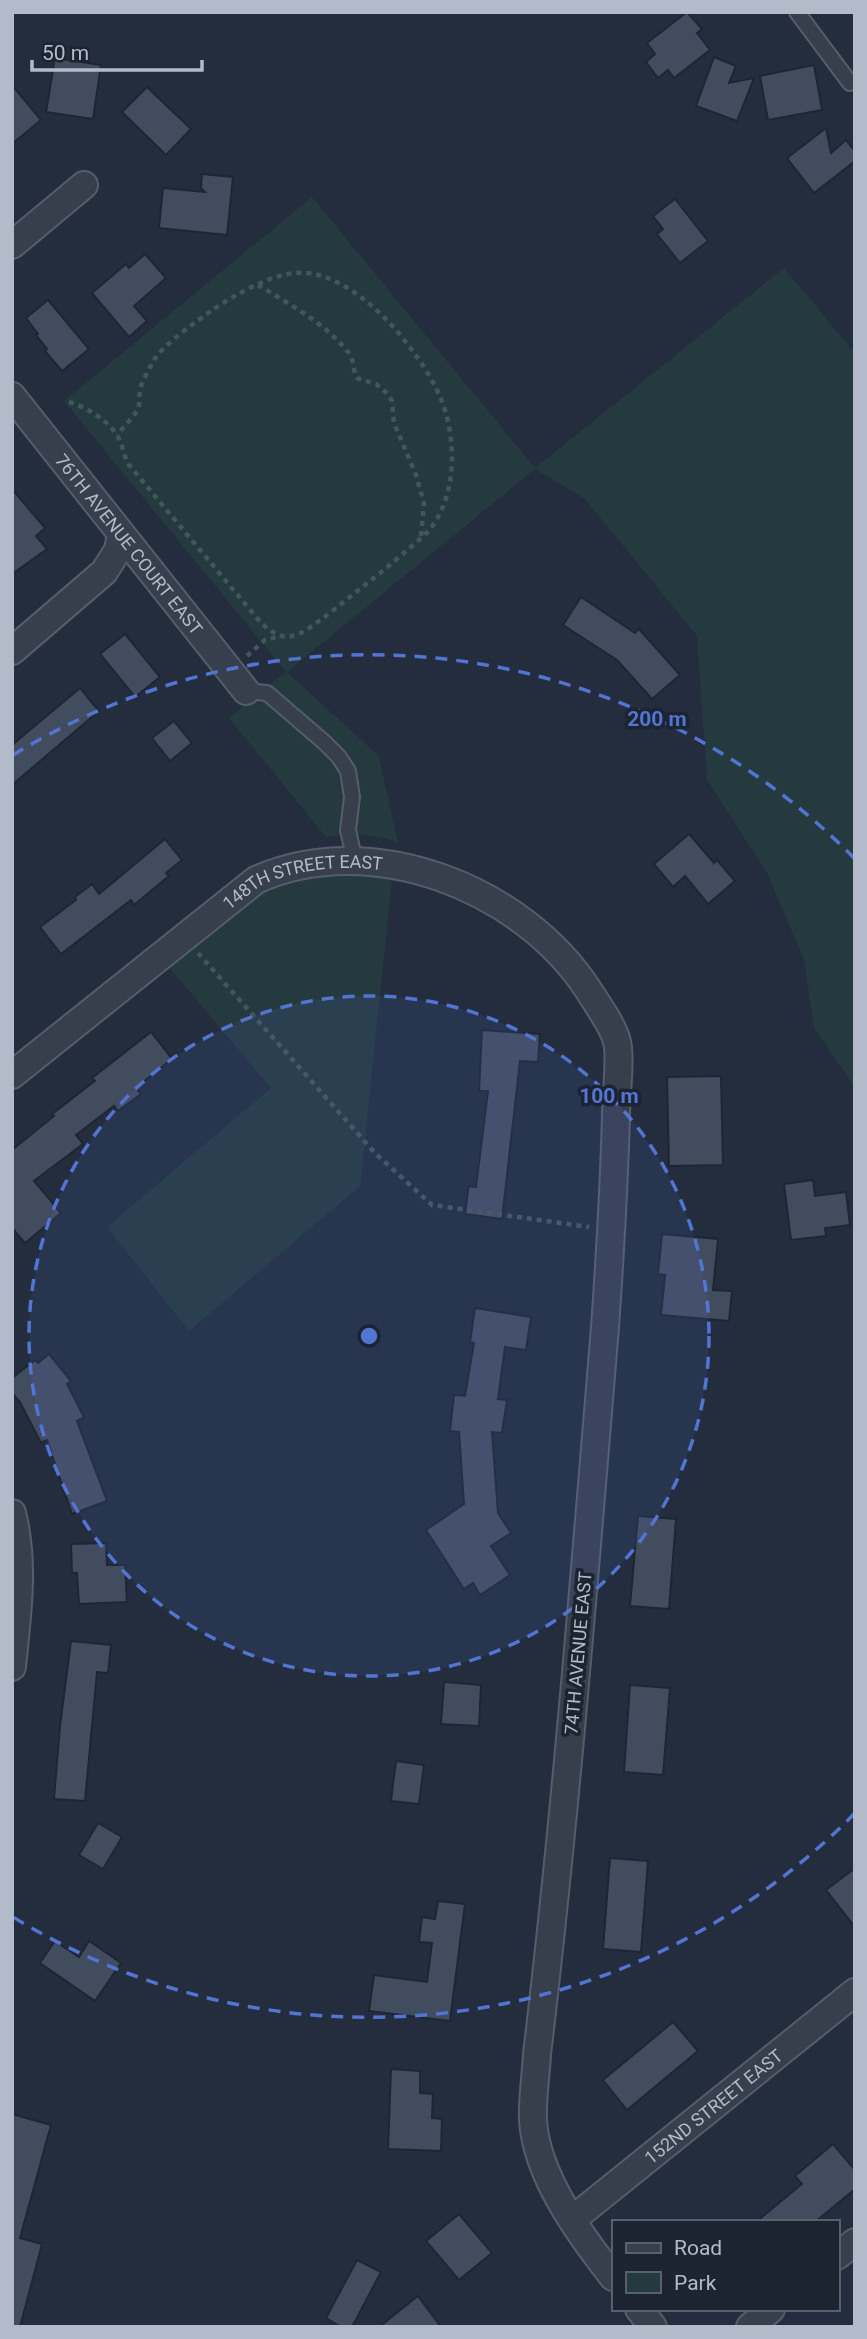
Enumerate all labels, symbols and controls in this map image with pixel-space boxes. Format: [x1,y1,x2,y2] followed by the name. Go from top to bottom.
[32,28,201,72] scale bar
[42,41,89,65] text: 50 m
[51,450,208,639] street label: 76TH AVENUE COURT EAST
[627,707,687,731] text: 200 m
[218,850,384,913] street label: 148TH STREET EAST
[579,1084,639,1108] text: 100 m
[357,1324,381,1348] centre of rings
[560,1570,596,1735] street label: 74TH AVENUE EAST
[640,2044,787,2168] street label: 152ND STREET EAST
[612,2220,839,2311] legend
[674,2236,722,2260] text: Road
[674,2271,717,2295] text: Park

